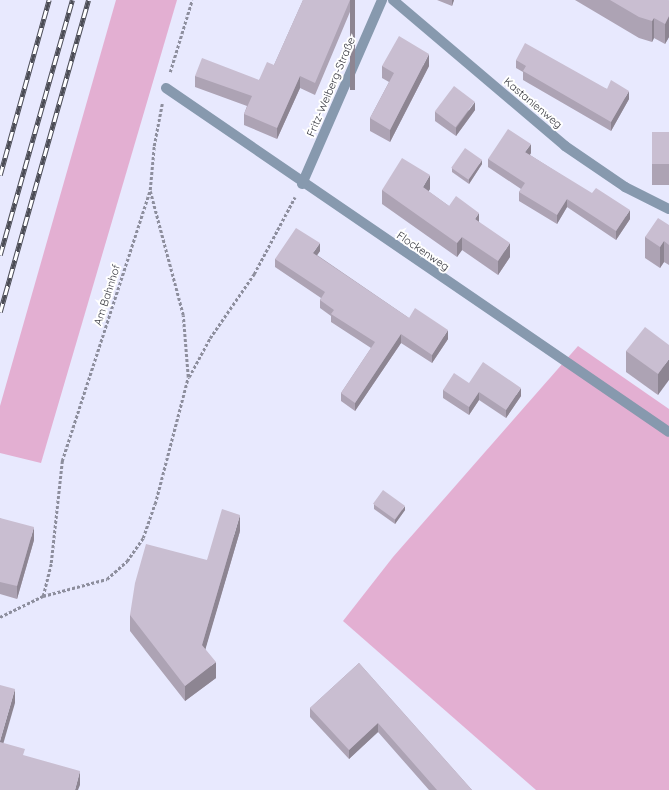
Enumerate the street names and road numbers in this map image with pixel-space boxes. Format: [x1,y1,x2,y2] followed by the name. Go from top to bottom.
[304,35,358,139] street label: Fritz-Weiberg-Straße
[501,75,565,131] street label: Kastanienweg
[394,229,452,273] street label: Flockenweg
[91,263,123,327] street label: Am Bahnhof

